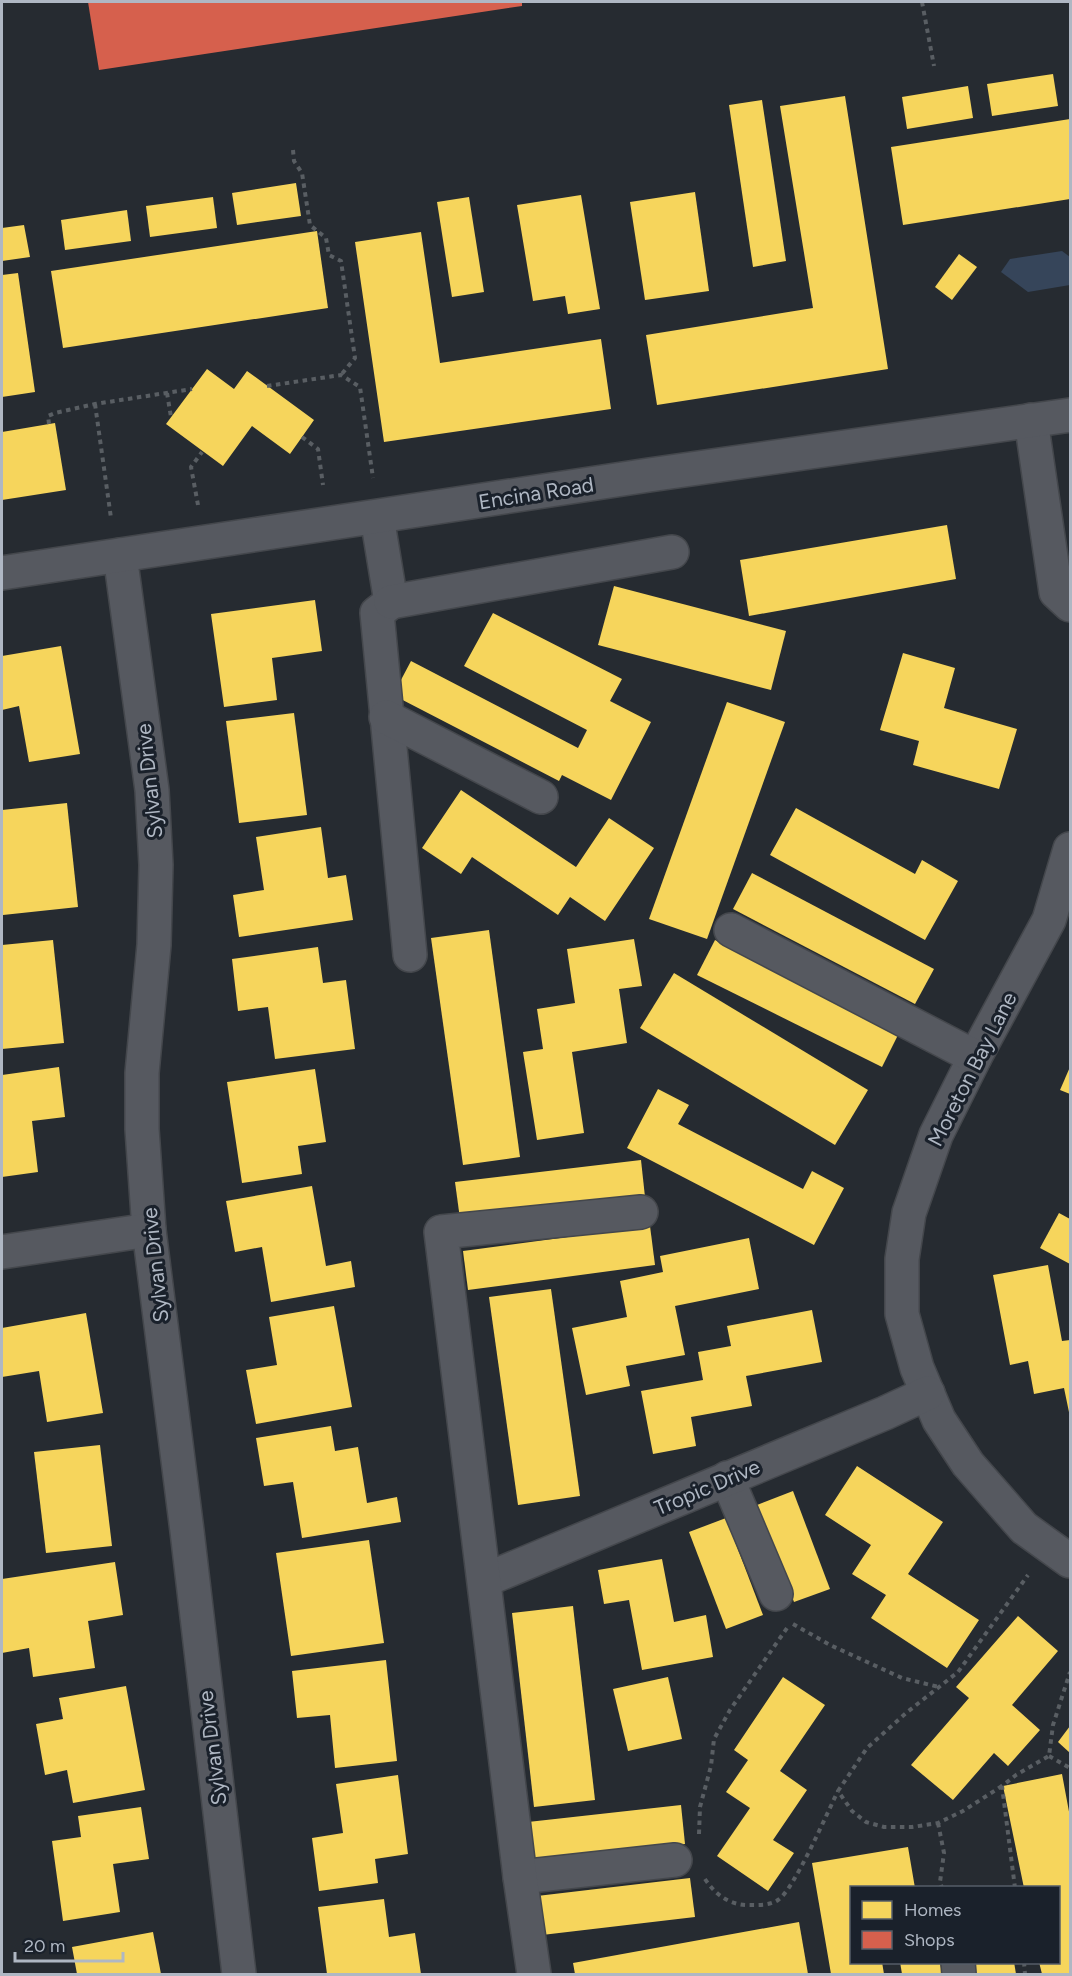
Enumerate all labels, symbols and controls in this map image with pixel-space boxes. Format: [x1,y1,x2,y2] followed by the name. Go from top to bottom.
[477,472,595,514] street label: Encina Road
[131,722,167,840] street label: Sylvan Drive
[922,988,1022,1150] street label: Moreton Bay Lane
[137,1206,173,1324] street label: Sylvan Drive
[650,1454,764,1520] street label: Tropic Drive
[193,1689,231,1807] street label: Sylvan Drive
[850,1886,1060,1964] legend
[904,1899,962,1921] text: Homes
[15,1925,123,1963] scale bar
[904,1929,955,1951] text: Shops
[24,1935,65,1957] text: 20 m

